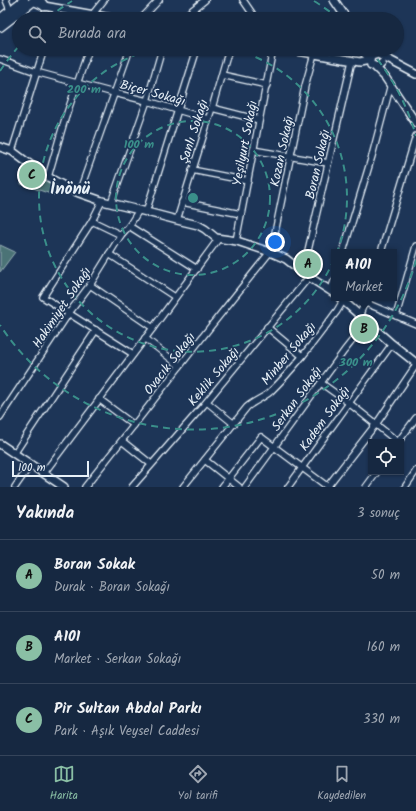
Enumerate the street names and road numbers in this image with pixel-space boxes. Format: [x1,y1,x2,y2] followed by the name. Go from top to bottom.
[118,75,188,112] street label: Biçer Sokağı
[174,97,215,166] street label: Şanlı Sokağı
[227,99,264,188] street label: Yeşilyurt Sokağı
[265,114,300,189] street label: Kozan Sokağı
[300,127,337,201] street label: Boran Sokağı
[27,263,97,353] street label: Hakimiyet Sokağı
[256,318,322,390] street label: Minber Sokağı
[139,328,201,400] street label: Ovacık Sokağı
[183,343,245,411] street label: Keklik Sokağı
[266,362,328,436] street label: Serkan Sokağı
[294,382,356,456] street label: Kadem Sokağı

